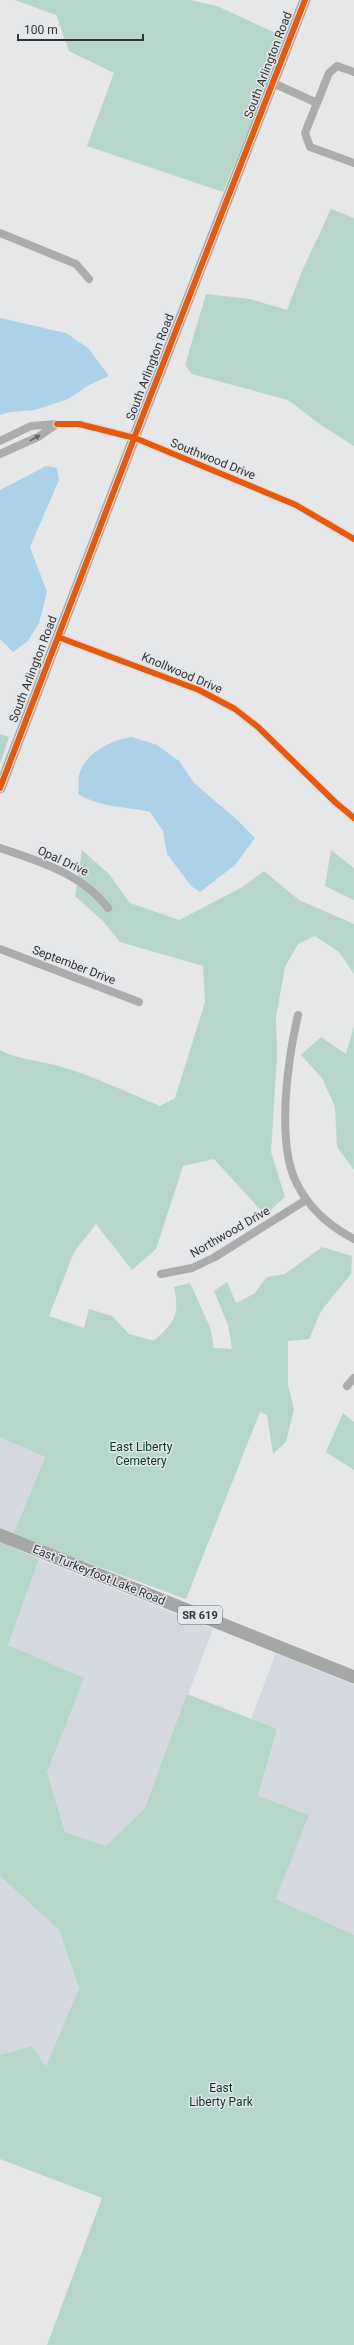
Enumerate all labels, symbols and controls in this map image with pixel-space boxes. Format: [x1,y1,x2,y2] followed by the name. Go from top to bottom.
[241,10,295,120] street label: South Arlington Road
[18,16,143,42] scale bar
[24,23,58,37] text: 100 m
[123,312,177,422] street label: South Arlington Road
[29,434,41,441] one-way arrow
[168,436,258,482] street label: Southwood Drive
[6,614,60,724] street label: South Arlington Road
[140,650,224,696] street label: Knollwood Drive
[35,843,91,879] street label: Opal Drive
[30,943,118,987] street label: September Drive
[188,1204,272,1260] street label: Northwood Drive
[110,1440,173,1468] park label: East Liberty Cemetery
[31,1542,167,1608] street label: East Turkeyfoot Lake Road
[178,1606,222,1624] road number: SR 619
[189,2081,254,2109] park label: East Liberty Park

